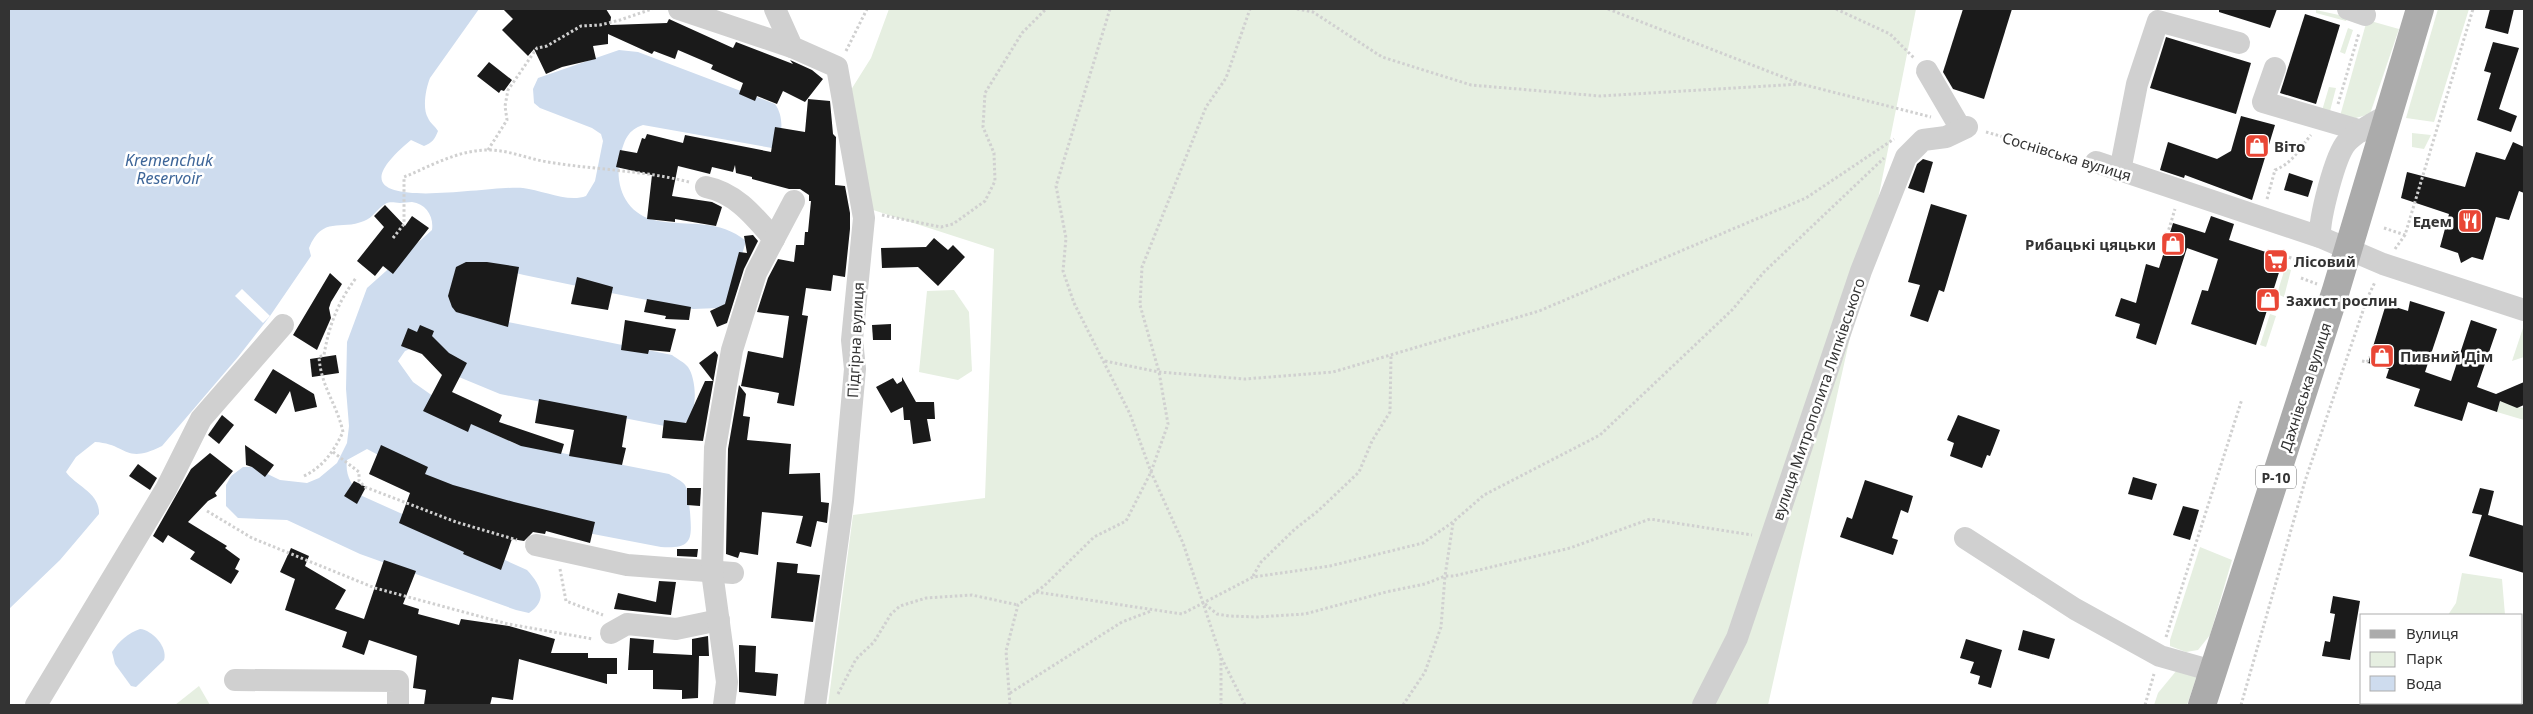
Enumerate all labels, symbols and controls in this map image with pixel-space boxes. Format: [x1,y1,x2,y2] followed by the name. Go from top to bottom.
[2000,127,2134,185] street label: Соснівська вулиця
[2244,133,2270,159] shop icon: Віто
[2274,136,2305,156] place label: Віто
[125,149,214,189] water label: Kremenchuk Reservoir
[2457,208,2483,234] restaurant icon: Едем
[2413,211,2452,231] place label: Едем
[2160,231,2186,257] shop icon: Рибацькі цяцьки
[2025,234,2156,254] place label: Рибацькі цяцьки
[2263,248,2289,274] supermarket icon: Лісовий
[2294,251,2356,271] place label: Лісовий
[1767,275,1869,523] street label: вулиця Митрополита Липківського
[842,281,868,399] street label: Підгірна вулиця
[2255,287,2281,313] shop icon: Захист рослин
[2286,290,2398,310] place label: Захист рослин
[2275,320,2335,454] street label: Дахнівська вулиця
[2369,343,2395,369] shop icon: Пивний Дім
[2400,346,2493,366] place label: Пивний Дім
[2256,466,2296,488] road number: Р-10
[2360,614,2523,704] legend
[2406,623,2459,643] text: Вулиця
[2406,648,2442,668] text: Парк
[2406,673,2442,693] text: Вода

